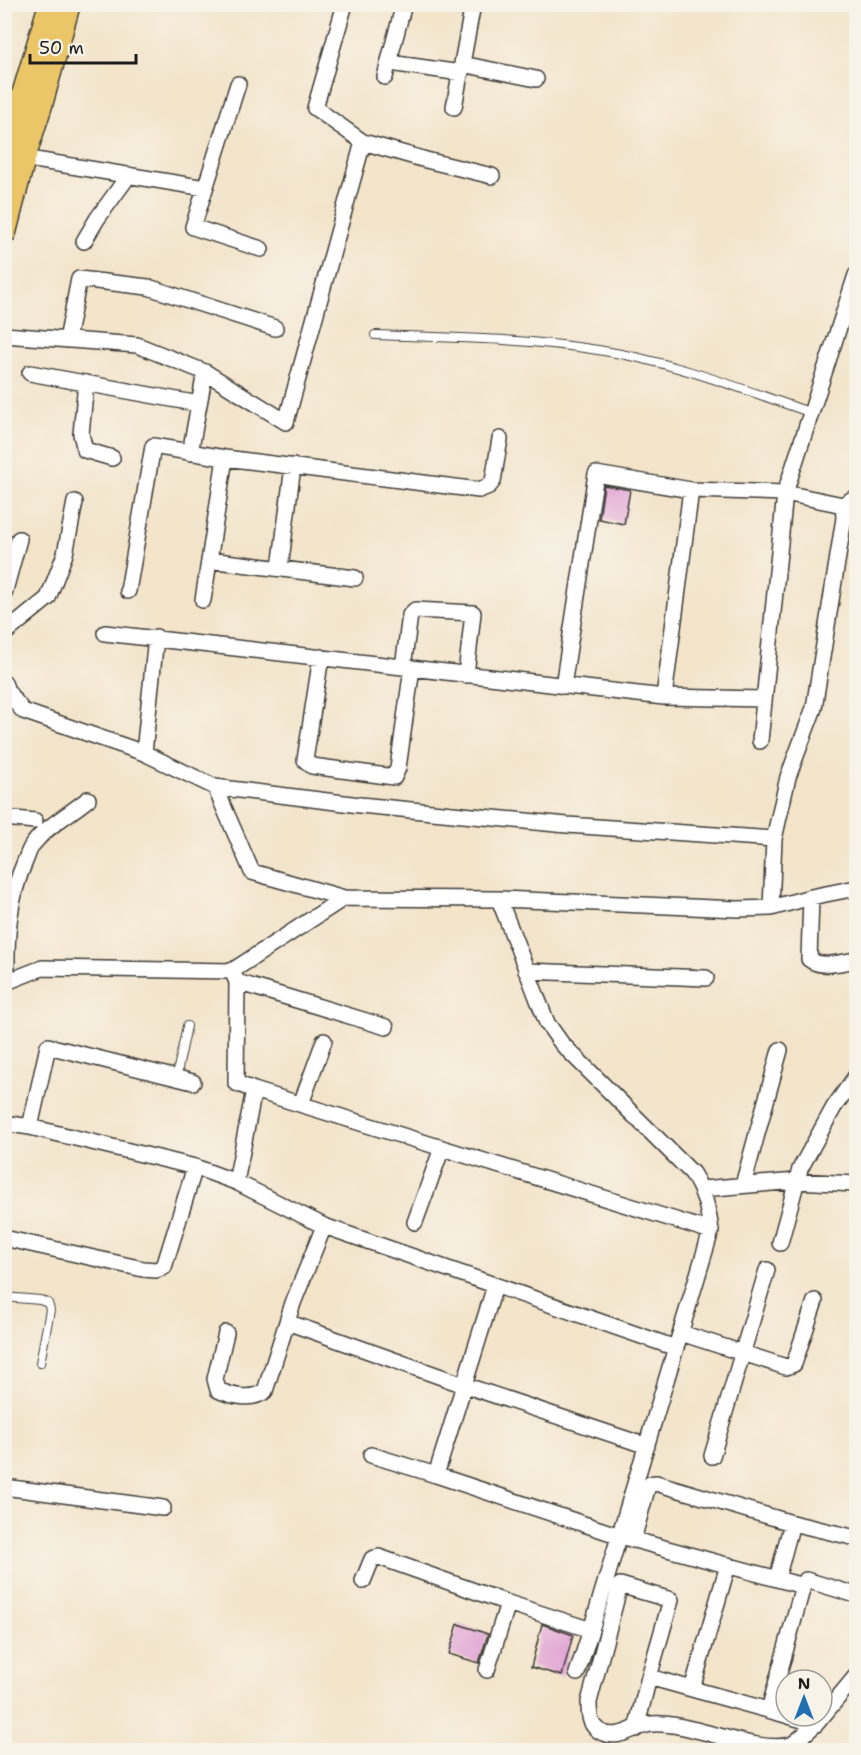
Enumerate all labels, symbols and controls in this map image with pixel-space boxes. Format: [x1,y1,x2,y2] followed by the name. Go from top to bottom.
[30,27,136,65] scale bar
[39,36,84,60] text: 50 m
[774,1668,834,1728] north arrow
[798,1673,810,1694] text: N

